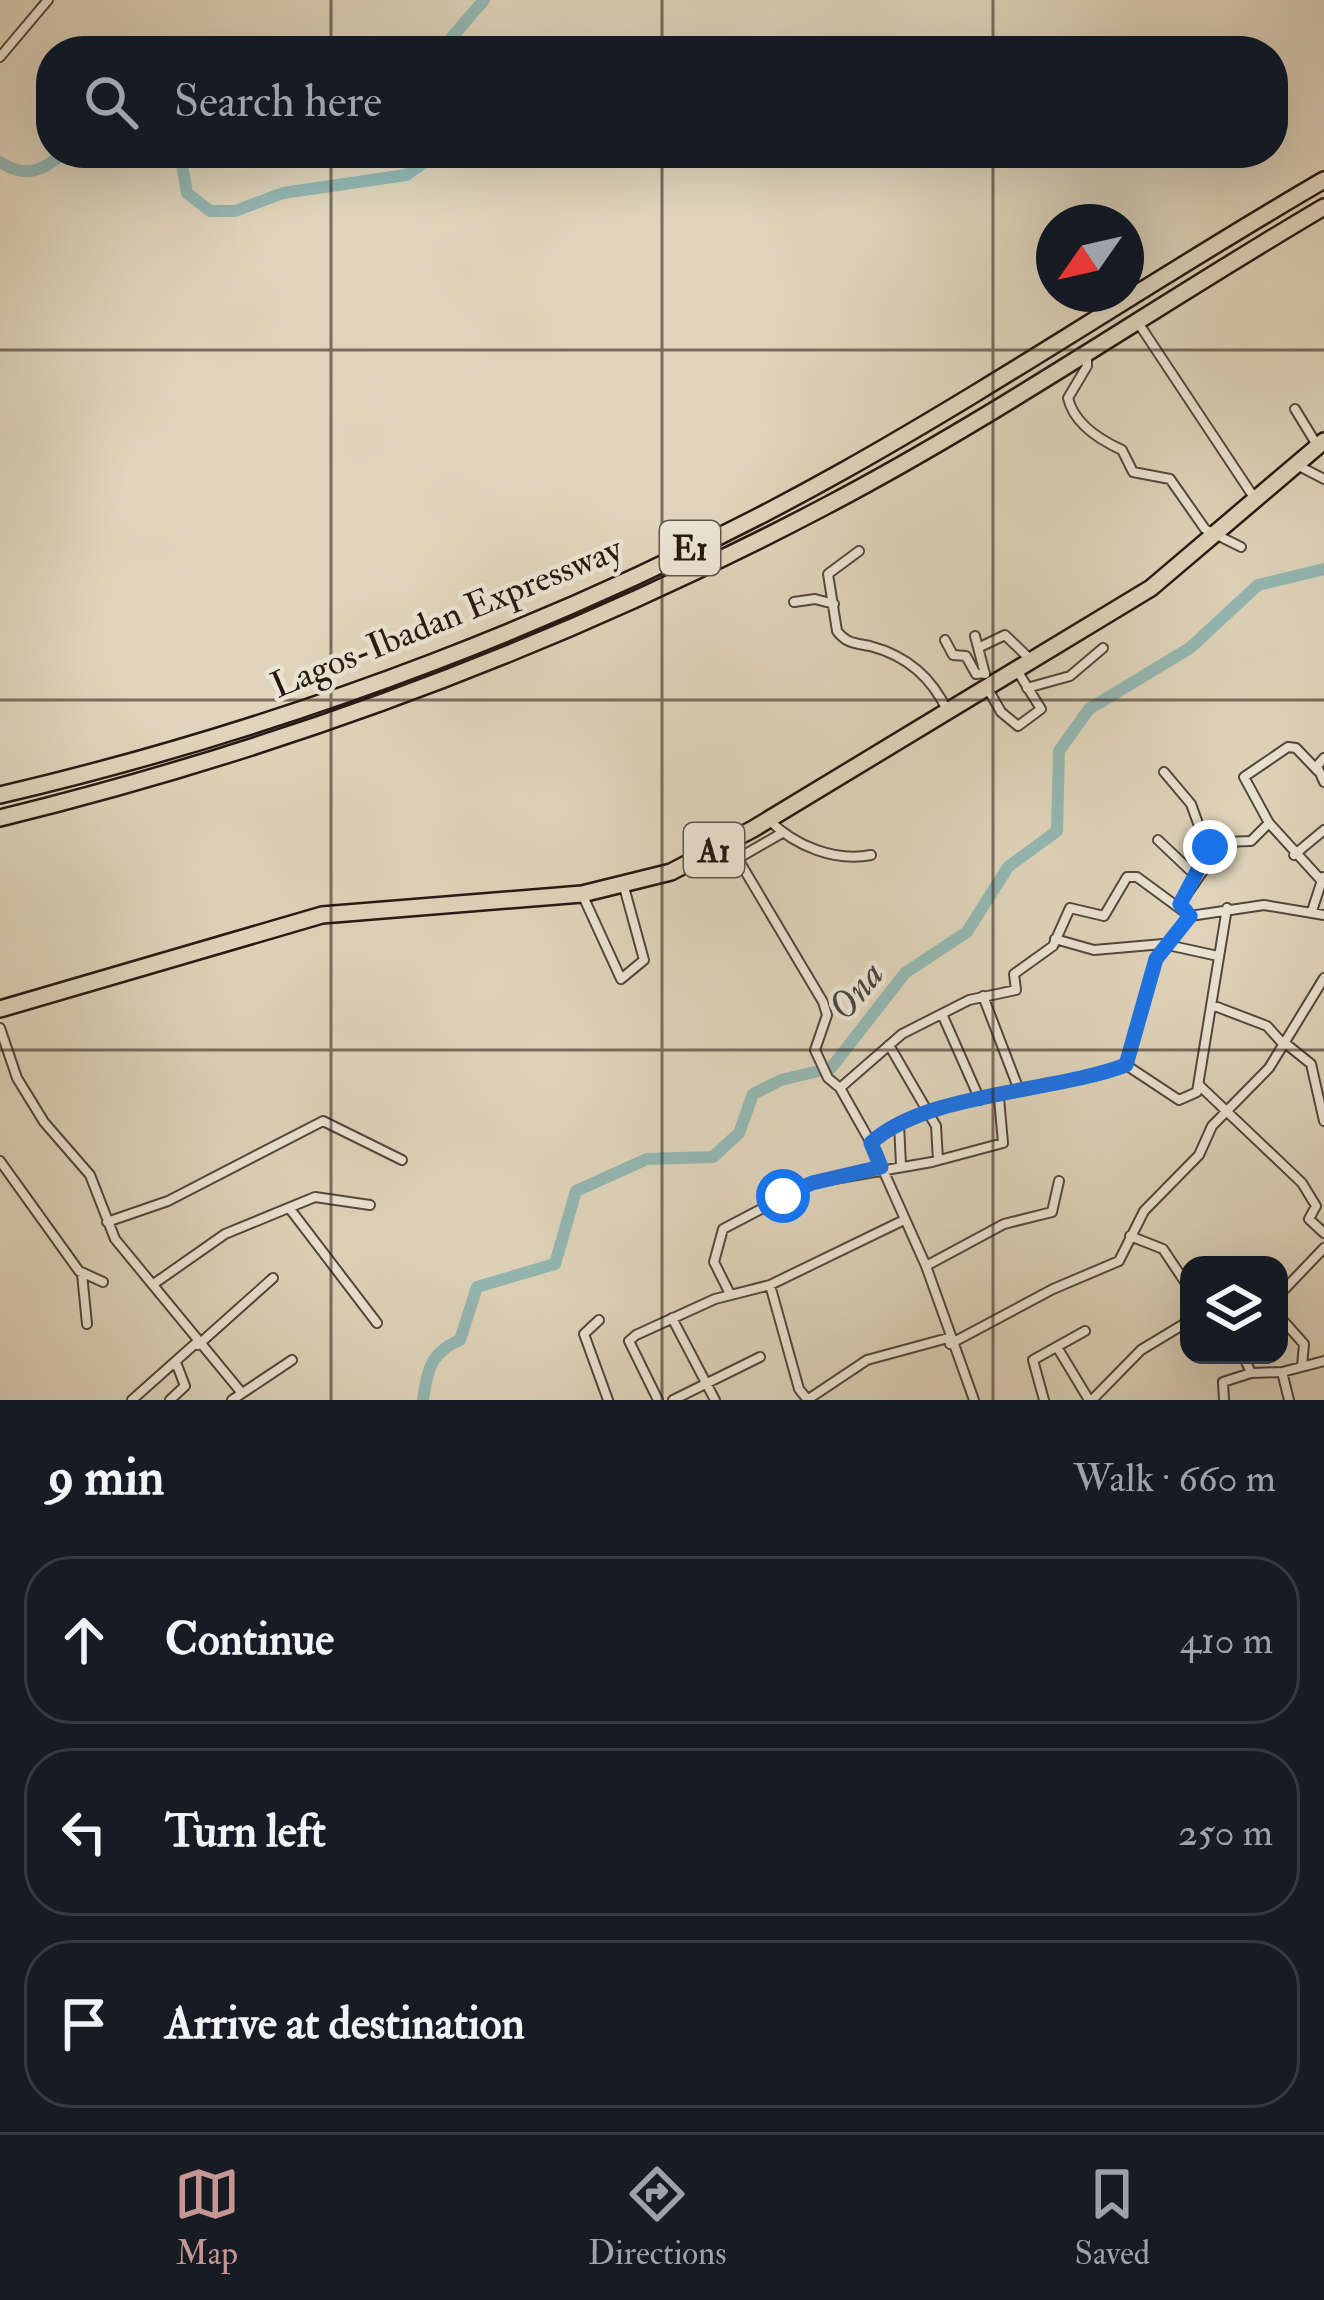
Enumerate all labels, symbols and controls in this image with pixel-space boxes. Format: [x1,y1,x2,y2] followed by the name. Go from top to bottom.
[36,36,1288,168] search box
[78,69,144,135] icon: search
[174,74,382,130] text: Search here
[1036,204,1144,312] north arrow
[660,521,720,575] road number: E1
[264,526,630,708] street label: Lagos-Ibadan Expressway
[1183,820,1237,874] route end
[684,823,744,877] road number: A1
[817,951,895,1031] water label: Ona
[756,1169,810,1223] route start
[1180,1256,1288,1364] map controls
[1180,1256,1288,1364] button: layers
[48,1446,164,1510] text: 9 min
[1073,1454,1276,1503] text: Walk · 660 m
[51,1607,117,1673] icon: ahead
[165,1612,334,1668] text: Continue
[1180,1616,1273,1665] text: 410 m
[51,1799,117,1865] icon: left
[165,1804,326,1860] text: Turn left
[1178,1808,1273,1857] text: 250 m
[51,1991,117,2057] icon: arrive
[165,1996,525,2052] text: Arrive at destination
[174,2161,240,2274] tab: Map
[588,2161,727,2274] tab: Directions
[1075,2161,1150,2274] tab: Saved

